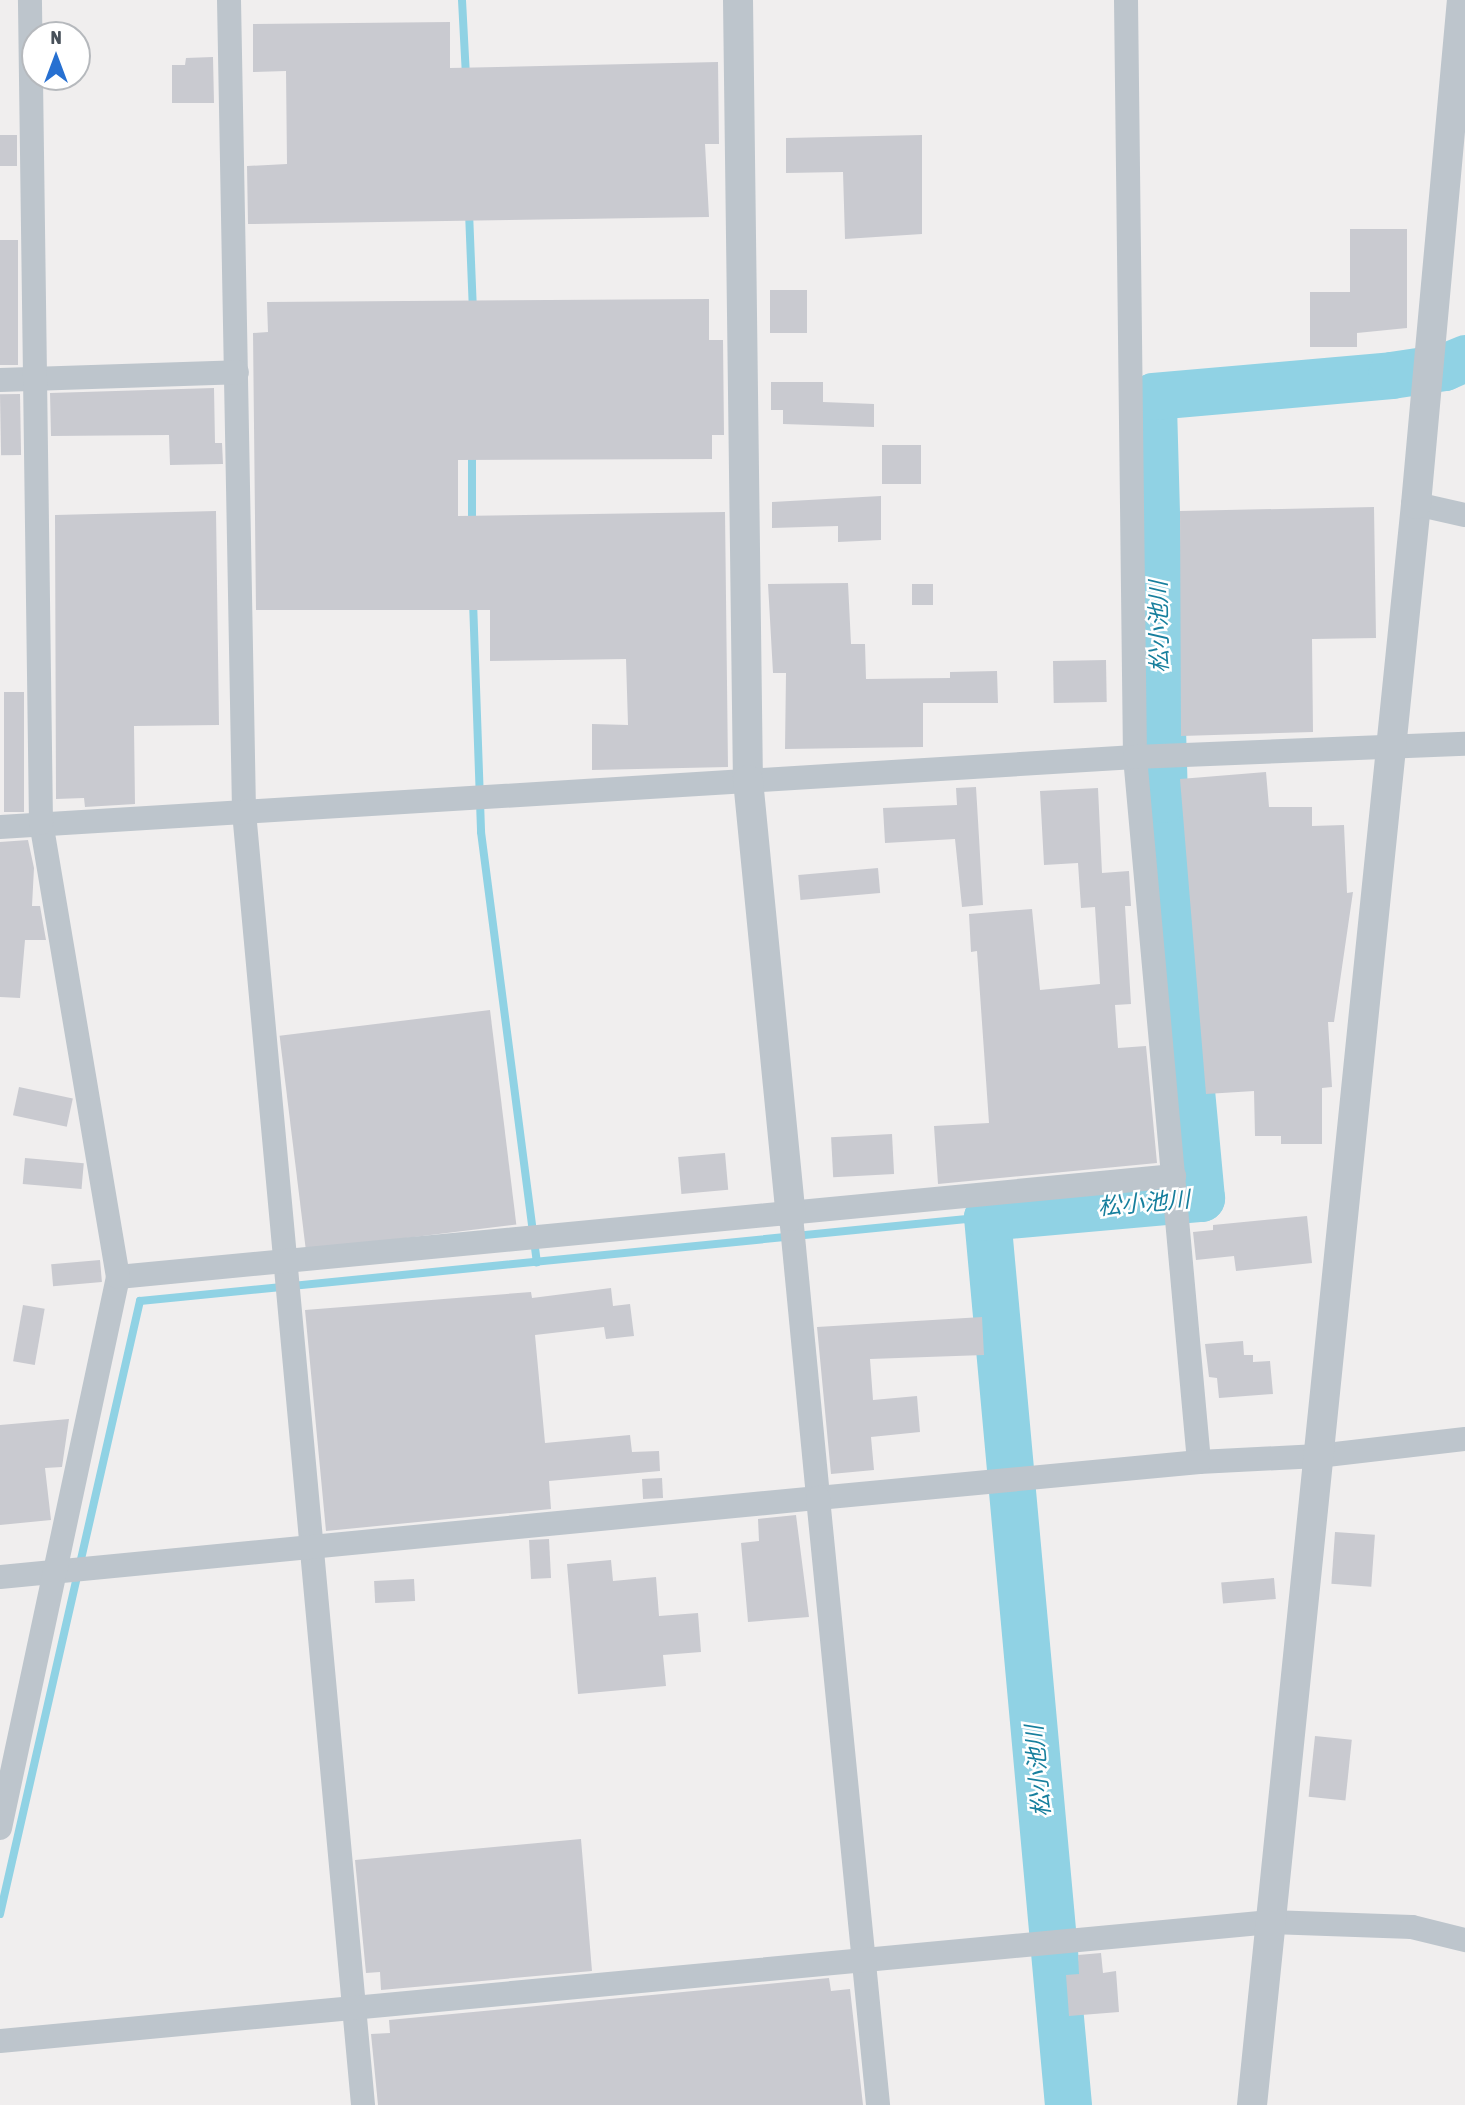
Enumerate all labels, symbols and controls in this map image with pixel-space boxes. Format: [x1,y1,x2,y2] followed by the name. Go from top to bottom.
[21,21,91,91] north arrow
[50,26,62,48] text: N
[1144,581,1174,673] water label: 松小池川
[1097,1185,1191,1221] water label: 松小池川
[1020,1724,1056,1818] water label: 松小池川

